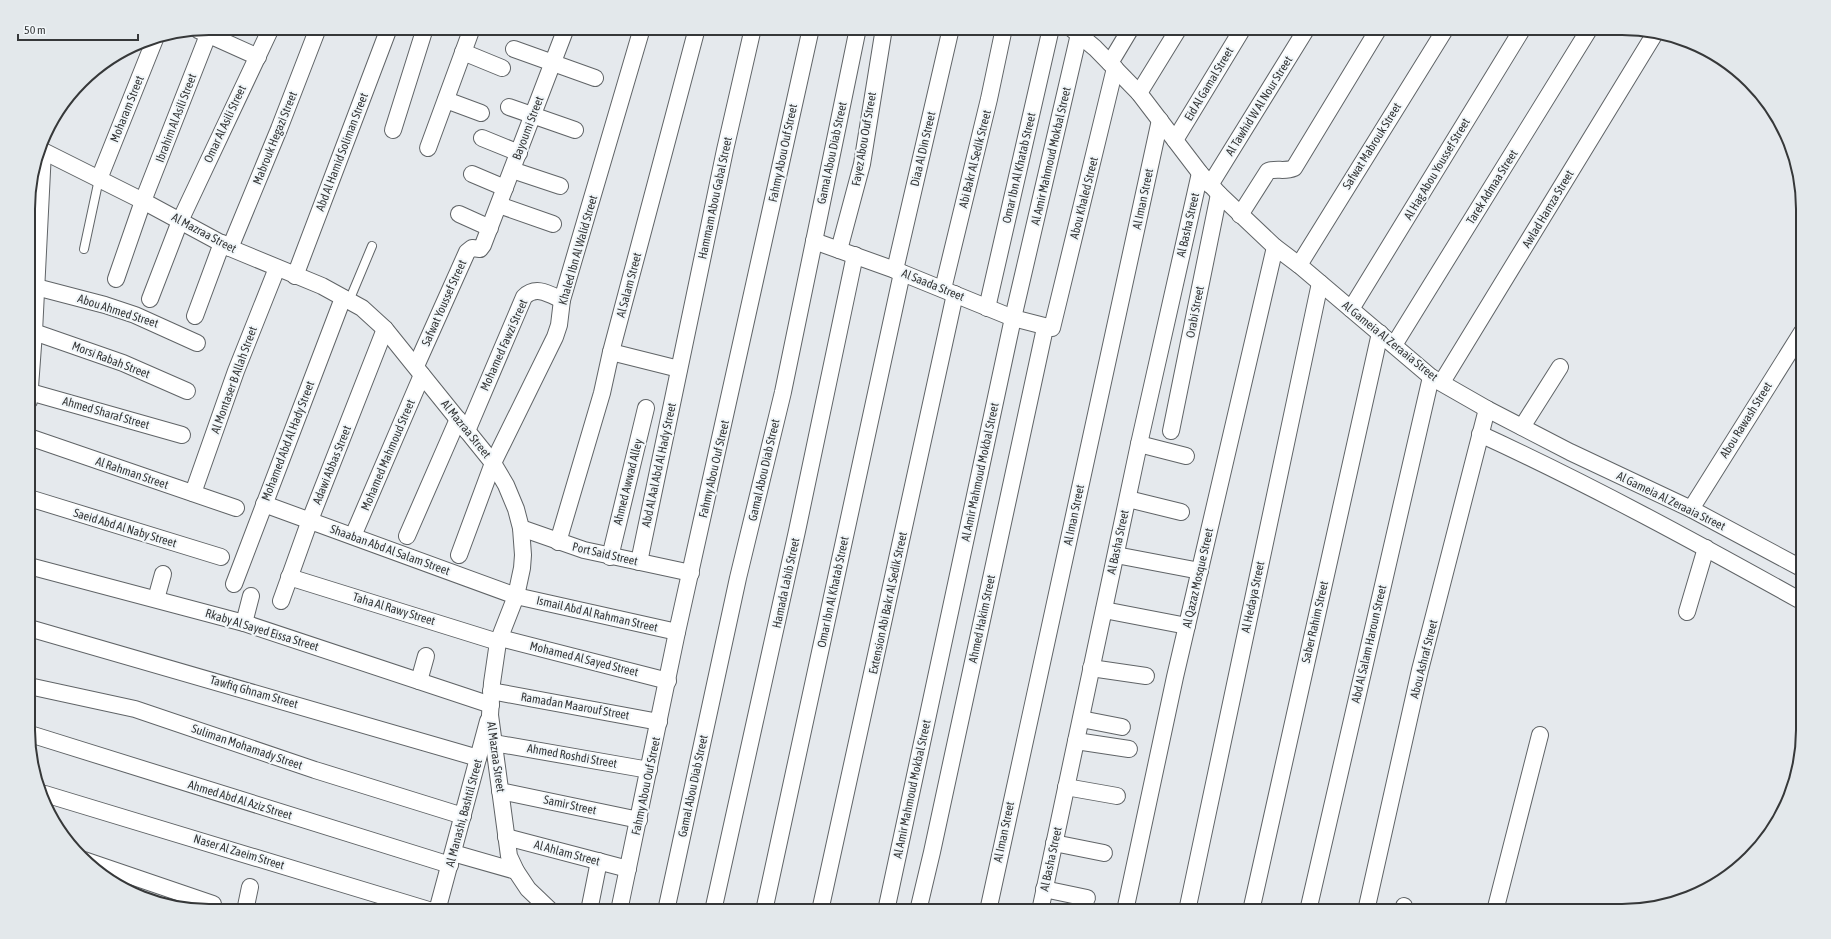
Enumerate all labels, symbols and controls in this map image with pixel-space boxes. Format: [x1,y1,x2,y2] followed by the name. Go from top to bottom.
[18,16,138,42] scale bar
[24,23,46,37] text: 50 m
[1182,44,1237,123] street label: Eid Al Gamal Street
[1223,53,1296,158] street label: Al Tawhid W Al Nour Street
[153,71,200,164] street label: Ibrahim Al Asili Street
[107,73,147,144] street label: Moharam Street
[201,83,249,165] street label: Omar Al Asili Street
[1028,85,1074,226] street label: Al Amir Mahmoud Mokbal Street
[250,89,300,187] street label: Mabrouk Hegazi Street
[313,90,371,213] street label: Abd Al Hamid Soliman Street
[849,90,879,187] street label: Fayez Abou Ouf Street
[509,94,547,162] street label: Bayoumi Street
[814,100,850,205] street label: Gamal Abou Diab Street
[1340,100,1405,192] street label: Safwat Mabrouk Street
[766,102,800,203] street label: Fahmy Abou Ouf Street
[956,108,994,209] street label: Abi Bakr Al Sedik Street
[908,110,939,188] street label: Diaa Al Din Street
[999,111,1039,225] street label: Omar Ibn Al Khatab Street
[1401,115,1473,222] street label: Al Hag Abou Youssef Street
[695,135,735,260] street label: Hammam Abou Gabal Street
[1463,147,1521,227] street label: Tarek Admaa Street
[1067,155,1101,240] street label: Abou Khaled Street
[1130,167,1156,231] street label: Al Iman Street
[1519,167,1577,250] street label: Awlad Hamza Street
[1174,191,1202,259] street label: Al Basha Street
[556,193,601,306] street label: Khaled Ibn Al Walid Street
[169,210,239,256] street label: Al Mazraa Street
[614,250,645,319] street label: Al Salam Street
[419,257,470,348] street label: Safwat Youssef Street
[900,266,967,304] street label: Al Saada Street
[1183,284,1207,339] street label: Orabi Street
[76,291,161,331] street label: Abou Ahmed Street
[478,297,531,393] street label: Mohamed Fawzi Street
[1339,298,1441,384] street label: Al Gameia Al Zeraaia Street
[208,324,260,436] street label: Al Montaser B Allah Street
[70,339,153,382] street label: Morsi Rabah Street
[259,379,318,503] street label: Mohamed Abd Al Hady Street
[1717,379,1775,461] street label: Abou Rawash Street
[61,394,152,432] street label: Ahmed Sharaf Street
[358,397,418,513] street label: Mohamed Mahmoud Street
[438,397,494,461] street label: Al Mazraa Street
[639,401,679,528] street label: Abd Al Aal Abd Al Hady Street
[958,401,1002,543] street label: Al Amir Mahmoud Mokbal Street
[745,417,783,522] street label: Gamal Abou Diab Street
[696,418,732,519] street label: Fahmy Abou Ouf Street
[310,423,354,506] street label: Adawi Abbas Street
[611,437,646,527] street label: Ahmed Awwad Alley
[94,454,171,492] street label: Al Rahman Street
[1614,469,1728,534] street label: Al Gameia Al Zeraaia Street
[1061,483,1087,547] street label: Al Iman Street
[72,506,179,550] street label: Saeid Abd Al Naby Street
[1104,508,1132,576] street label: Al Basha Street
[328,522,452,578] street label: Shaaban Abd Al Salam Street
[1180,526,1216,629] street label: Al Qazaz Mosque Street
[866,530,910,675] street label: Extension Abi Bakr Al Sedik Street
[814,535,852,649] street label: Omar Ibn Al Khatab Street
[770,536,803,629] street label: Hamada Labib Street
[571,540,640,568] street label: Port Said Street
[1239,559,1268,634] street label: Al Hedaya Street
[966,573,998,664] street label: Ahmed Hakim Street
[1299,579,1331,664] street label: Saber Rahim Street
[1349,583,1390,704] street label: Abd Al Salam Haroun Street
[351,590,437,628] street label: Taha Al Rawy Street
[535,593,660,635] street label: Ismail Abd Al Rahman Street
[204,606,321,654] street label: Rkaby Al Sayed Eissa Street
[1407,618,1441,700] street label: Abou Ashraf Street
[528,639,640,679] street label: Mohamed Al Sayed Street
[208,673,300,711] street label: Tawfiq Ghnam Street
[520,690,631,723] street label: Ramadan Maarouf Street
[890,718,934,860] street label: Al Amir Mahmoud Mokbal Street
[190,721,305,773] street label: Suliman Mohamady Street
[484,721,508,794] street label: Al Mazraa Street
[675,733,711,838] street label: Gamal Abou Diab Street
[629,735,663,836] street label: Fahmy Abou Ouf Street
[526,741,619,771] street label: Ahmed Roshdi Street
[443,757,485,868] street label: Al Manashi, Bashtil Street
[186,778,294,823] street label: Ahmed Abd Al Aziz Street
[542,793,598,818] street label: Samir Street
[991,800,1017,864] street label: Al Iman Street
[1037,825,1065,893] street label: Al Basha Street
[192,832,287,873] street label: Naser Al Zaeim Street
[532,837,602,869] street label: Al Ahlam Street

